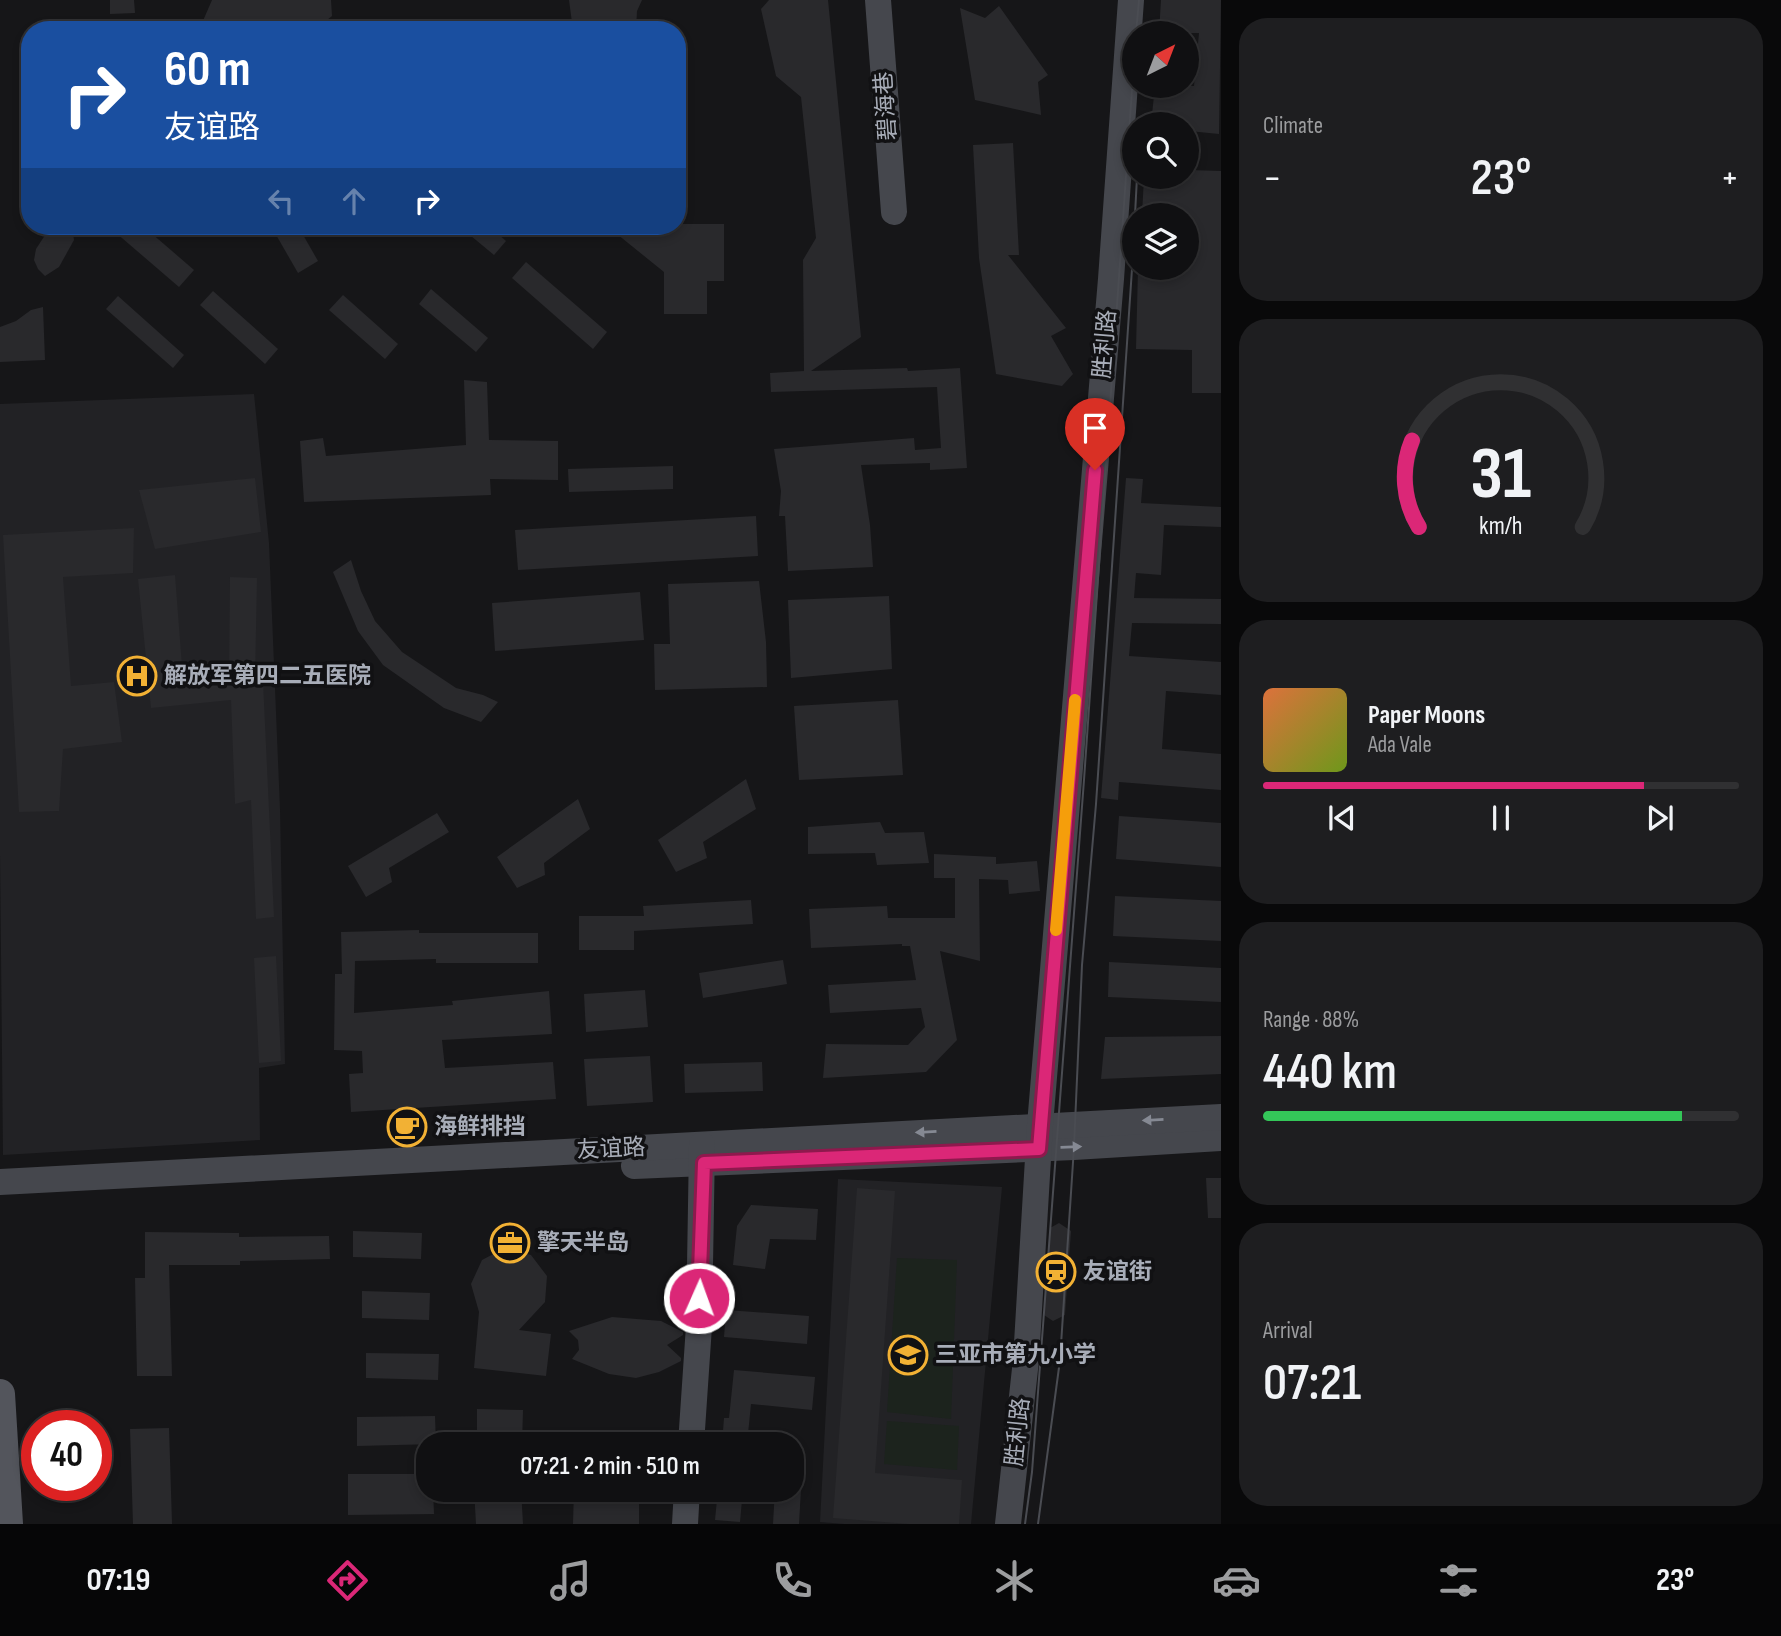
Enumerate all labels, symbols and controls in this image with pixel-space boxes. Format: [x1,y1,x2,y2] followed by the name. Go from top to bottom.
[1122,21,1199,98] north arrow
[1122,21,1199,280] map controls
[164,41,251,100] text: 60 m
[49,49,140,140] icon: right
[870,71,902,141] street label: 碧海巷
[164,109,260,148] text: 友谊路
[1122,112,1199,189] button: search
[1263,112,1323,140] text: Climate
[1471,147,1531,210] text: 23°
[1263,156,1282,201] text: −
[1720,156,1739,201] text: +
[262,182,300,220] icon: left
[335,182,373,220] icon: ahead
[408,182,446,220] icon: right
[1122,203,1199,280] button: layers
[1088,308,1122,380] street label: 胜利路
[1065,398,1125,470] pin
[1076,409,1114,447] icon: arrive
[1470,431,1532,519] text: 31
[1479,511,1523,542] text: km/h
[116,655,158,697] hospital icon: 解放军第四二五医院
[164,662,371,690] place label: 解放军第四二五医院
[1368,700,1485,731] text: Paper Moons
[1368,731,1432,759] text: Ada Vale
[1323,799,1361,837] icon: previous
[1482,799,1520,837] icon: pause
[1641,799,1679,837] icon: next
[1263,1006,1359,1034] text: Range · 88%
[1263,1041,1397,1104] text: 440 km
[386,1106,428,1148] cafe icon: 海鲜排挡
[434,1113,526,1141] place label: 海鲜排挡
[1142,1115,1164,1126] one-way arrow
[914,1127,936,1138] one-way arrow
[576,1133,646,1165] street label: 友谊路
[1061,1142,1083,1153] one-way arrow
[489,1222,531,1264] office icon: 擎天半岛
[537,1229,629,1257] place label: 擎天半岛
[1035,1251,1077,1293] station icon: 友谊街
[1083,1258,1152,1286] place label: 友谊街
[662,1261,736,1335] position arrow
[1263,1317,1312,1345] text: Arrival
[887,1334,929,1376] school or university icon: 三亚市第九小学
[935,1341,1096,1369] place label: 三亚市第九小学
[1263,1352,1361,1415] text: 07:21
[1000,1396,1036,1468] street label: 胜利路
[21,1410,112,1501] speed limit sign: 40
[520,1451,700,1482] text: 07:21 · 2 min · 510 m
[323,1556,372,1605] icon: directions
[546,1556,595,1605] icon: music
[768,1556,817,1605] icon: phone
[990,1556,1039,1605] icon: climate
[1212,1556,1261,1605] icon: car
[1434,1556,1483,1605] icon: filters
[87,1561,150,1600] text: 07:19
[1656,1561,1694,1600] text: 23°

